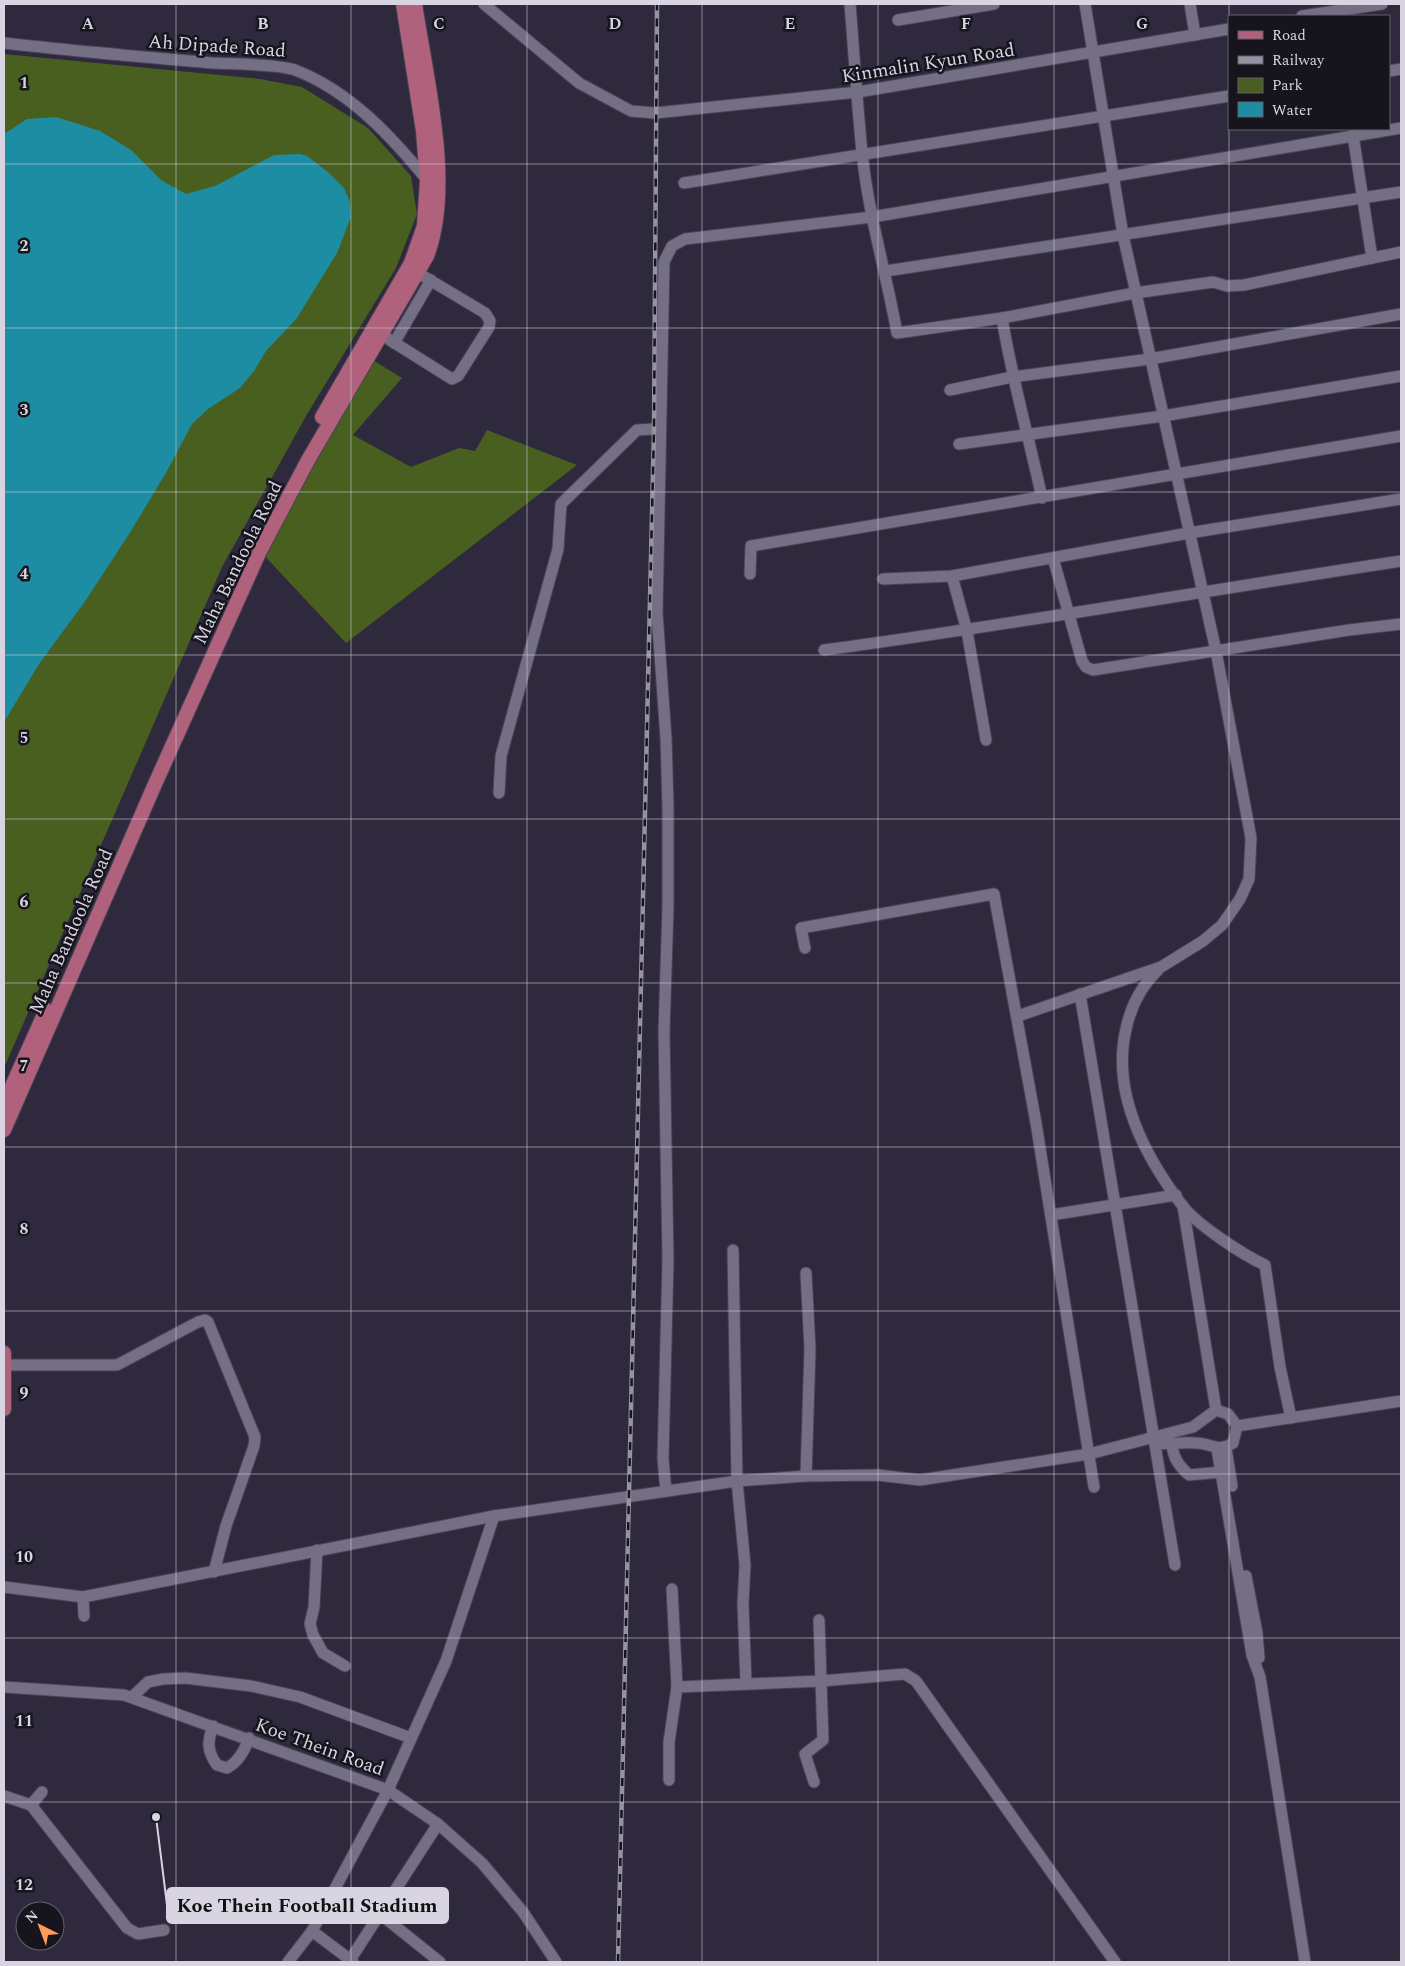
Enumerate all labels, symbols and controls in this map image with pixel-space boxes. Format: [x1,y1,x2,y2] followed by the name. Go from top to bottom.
[82,12,95,36] text: A
[257,12,269,36] text: B
[433,12,445,36] text: C
[609,12,622,36] text: D
[785,12,795,36] text: E
[961,12,971,36] text: F
[1136,12,1148,36] text: G
[1228,15,1390,130] legend
[1272,24,1306,47] text: Road
[147,27,287,66] street label: Ah Dipade Road
[840,35,1017,91] street label: Kinmalin Kyun Road
[1272,49,1325,72] text: Railway
[20,71,28,95] text: 1
[1272,74,1303,97] text: Park
[1272,99,1312,122] text: Water
[20,234,29,258] text: 2
[20,398,29,422] text: 3
[186,476,291,649] street label: Maha Bandoola Road
[20,562,29,586] text: 4
[20,726,28,750] text: 5
[22,844,121,1019] street label: Maha Bandoola Road
[20,890,29,914] text: 6
[20,1054,29,1078] text: 7
[20,1217,29,1241] text: 8
[20,1381,29,1405] text: 9
[15,1545,33,1569] text: 10
[15,1709,33,1733] text: 11
[251,1711,388,1784] street label: Koe Thein Road
[15,1873,33,1897] text: 12
[167,1888,448,1923] callout: Koe Thein Football Stadium
[176,1891,438,1921] text: Koe Thein Football Stadium
[15,1901,65,1951] north arrow
[20,1905,43,1928] text: N

